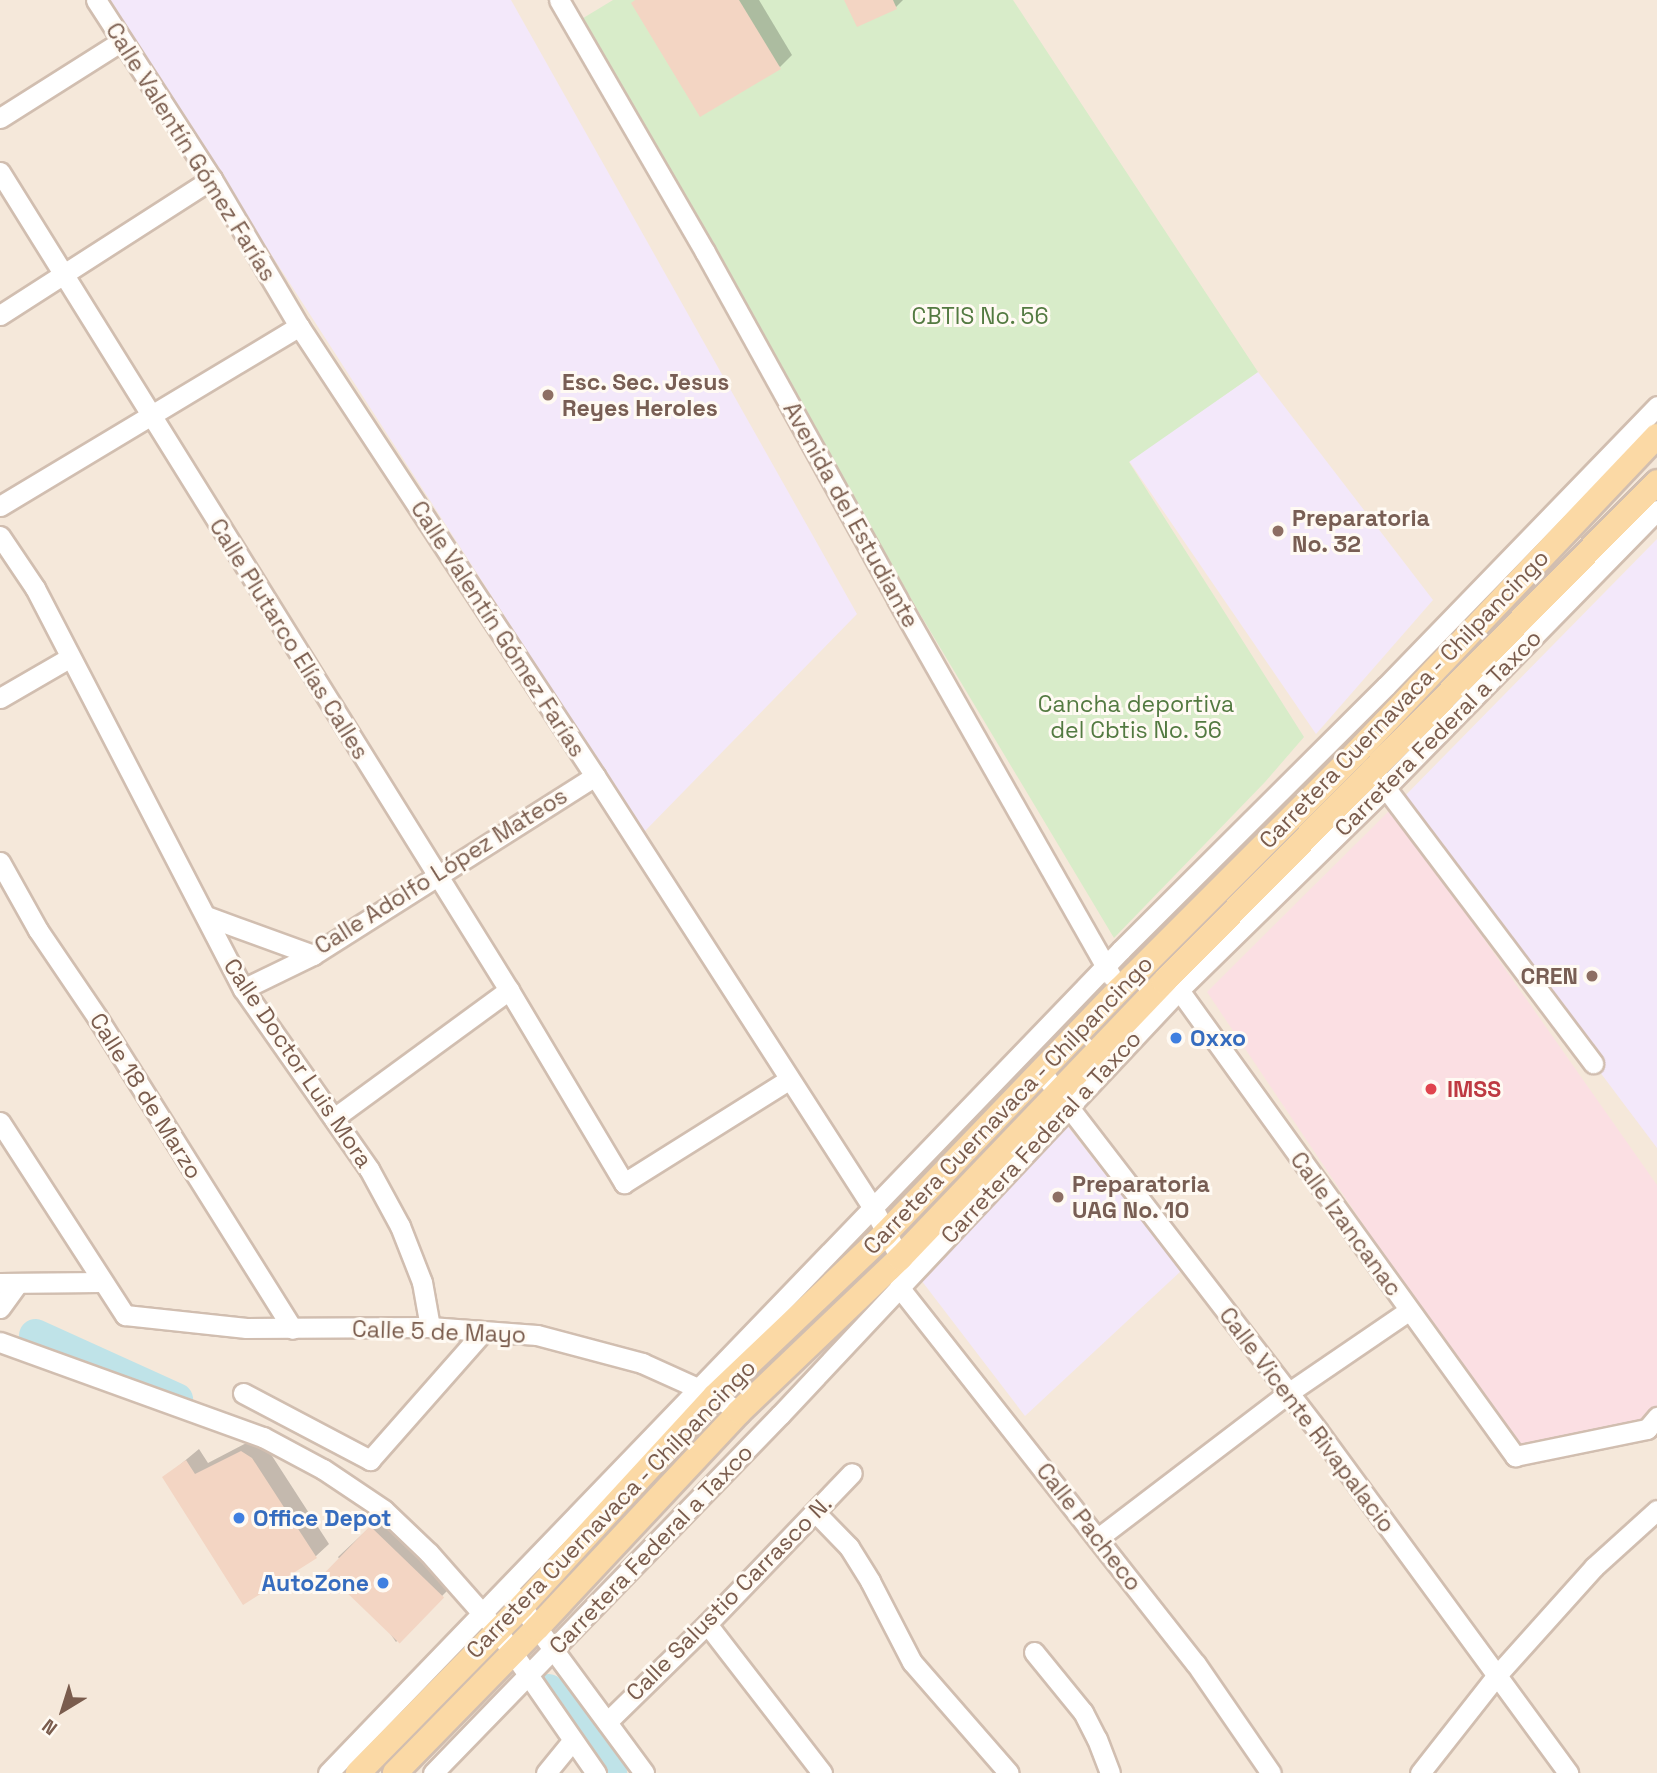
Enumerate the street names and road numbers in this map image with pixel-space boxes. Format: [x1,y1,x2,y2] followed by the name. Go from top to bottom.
[100,17,282,287] street label: Calle Valentín Gómez Farías
[777,397,925,633] street label: Avenida del Estudiante
[405,496,591,762] street label: Calle Valentín Gómez Farías
[203,514,375,764] street label: Calle Plutarco Elías Calles
[1253,543,1555,855] street label: Carretera Cuernavaca - Chilpancingo
[1329,624,1547,842] street label: Carretera Federal a Taxco
[310,782,572,960] street label: Calle Adolfo López Mateos
[857,949,1159,1261] street label: Carretera Cuernavaca - Chilpancingo
[218,953,378,1173] street label: Calle Doctor Luis Mora
[84,1008,208,1184] street label: Calle 18 de Marzo
[935,1025,1147,1249] street label: Carretera Federal a Taxco
[1284,1147,1408,1301] street label: Calle Izancanac
[1213,1302,1401,1538] street label: Calle Vicente Rivapalacio
[352,1315,526,1349] street label: Calle 5 de Mayo
[460,1353,762,1665] street label: Carretera Cuernavaca - Chilpancingo
[543,1438,759,1660] street label: Carretera Federal a Taxco
[1031,1458,1147,1596] street label: Calle Pacheco
[621,1490,837,1706] street label: Calle Salustio Carrasco N.

